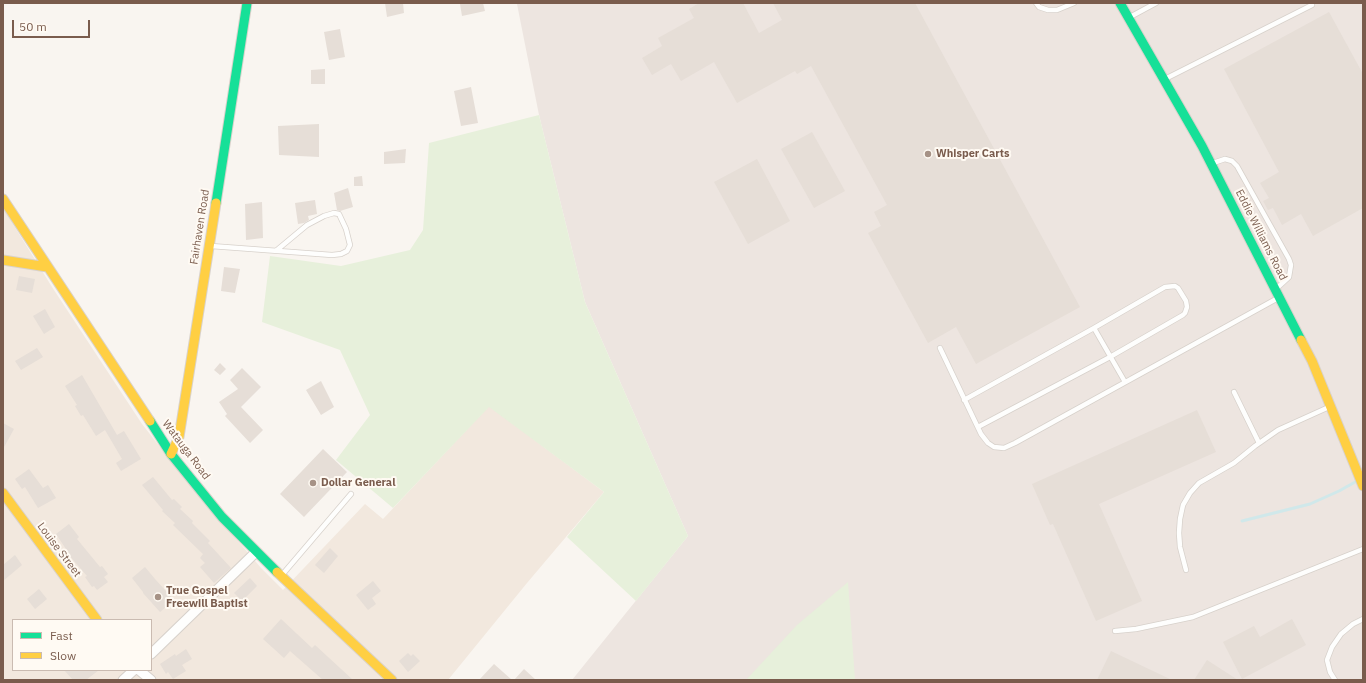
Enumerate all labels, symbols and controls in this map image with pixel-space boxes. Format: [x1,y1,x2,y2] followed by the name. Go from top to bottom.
[14,12,92,38] scale bar
[19,19,47,34] text: 50 m
[936,147,1010,161] place label: Whisper Carts
[923,149,933,159] marker: Whisper Carts
[1232,187,1290,283] street label: Eddie Williams Road
[188,188,212,266] street label: Fairhaven Road
[159,418,213,482] street label: Watauga Road
[321,476,395,490] place label: Dollar General
[308,478,318,488] marker: Dollar General
[34,520,84,580] street label: Louise Street
[166,584,248,610] place label: True Gospel Freewill Baptist
[153,592,163,602] marker: True Gospel Freewill Baptist
[12,619,152,671] legend
[50,628,73,643] text: Fast
[50,648,76,663] text: Slow

